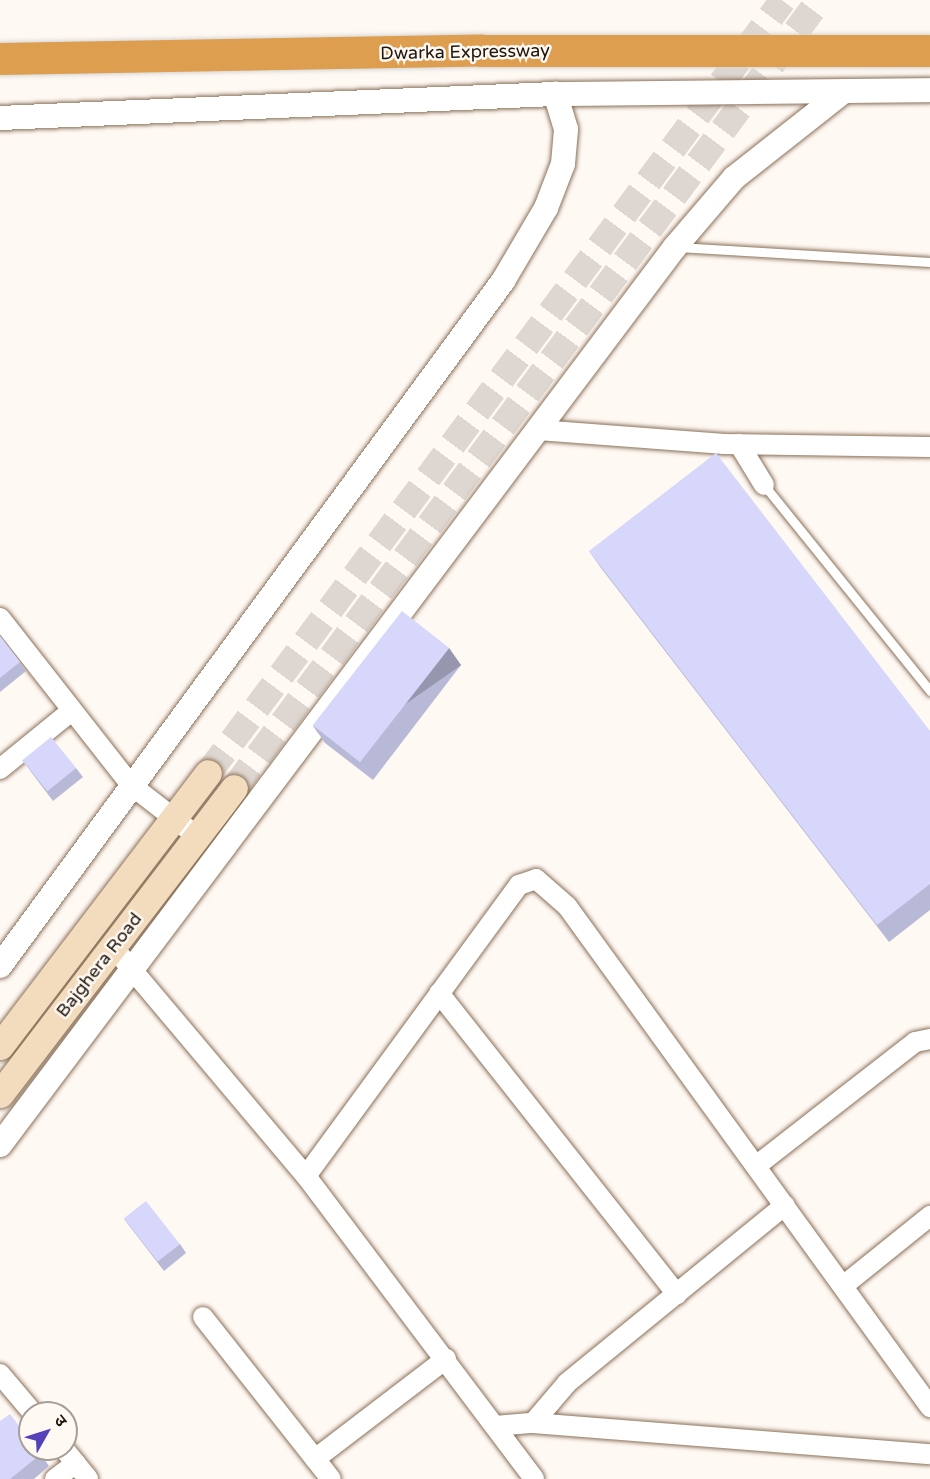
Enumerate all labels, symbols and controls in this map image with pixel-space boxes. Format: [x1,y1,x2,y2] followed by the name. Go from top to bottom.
[380,40,550,64] street label: Dwarka Expressway
[52,908,146,1022] street label: Bajghera Road
[18,1401,78,1461] north arrow
[50,1411,71,1431] text: उ

